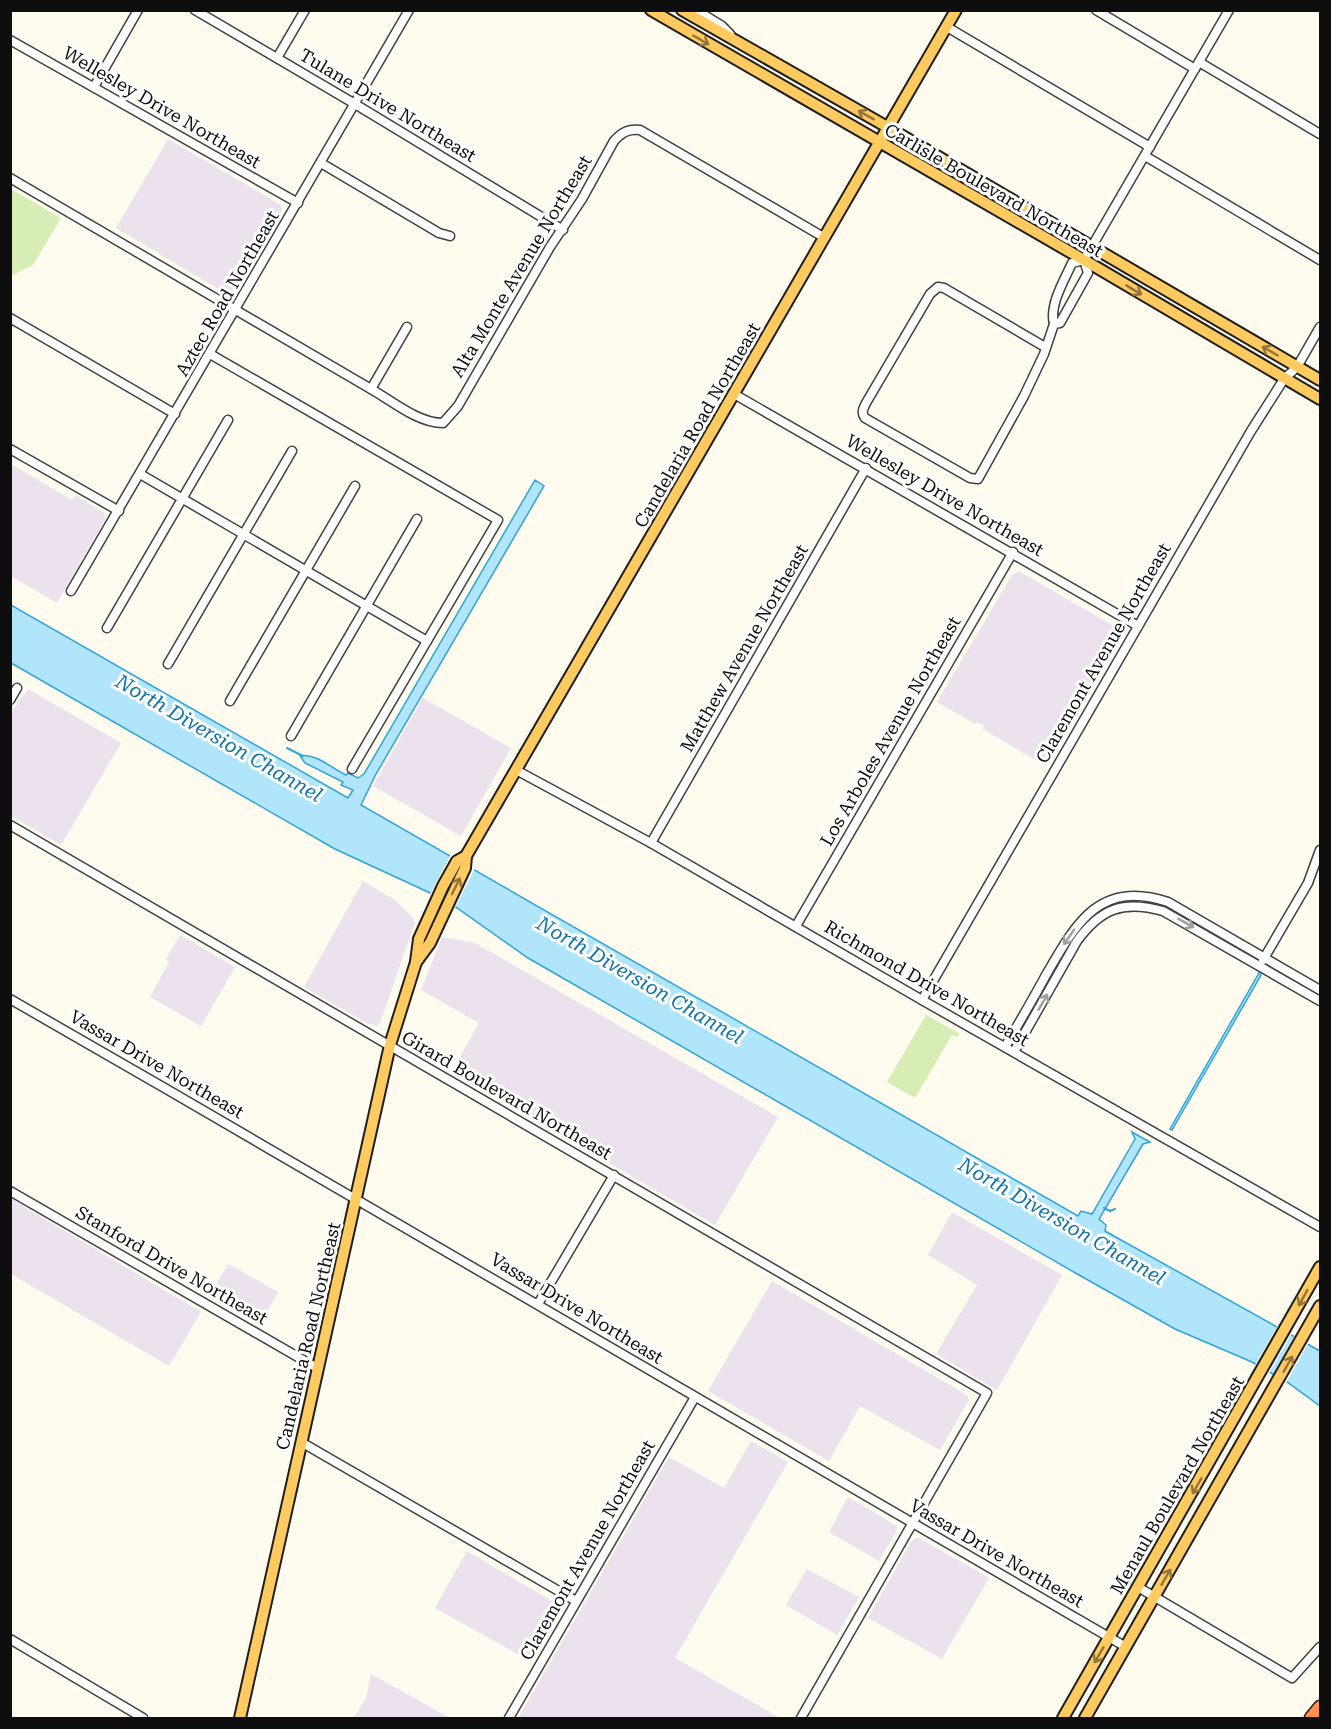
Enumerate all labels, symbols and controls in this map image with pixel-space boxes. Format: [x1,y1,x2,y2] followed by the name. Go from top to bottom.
[692,34,709,46] one-way arrow
[59,42,265,172] street label: Wellesley Drive Northeast
[296,44,480,166] street label: Tulane Drive Northeast
[858,109,875,121] one-way arrow
[881,119,1107,261] street label: Carlisle Boulevard Northeast
[446,151,596,381] street label: Alta Monte Avenue Northeast
[171,206,283,379] street label: Aztec Road Northeast
[1125,285,1142,297] one-way arrow
[630,319,765,531] street label: Candelaria Road Northeast
[1262,344,1279,356] one-way arrow
[842,430,1048,560] street label: Wellesley Drive Northeast
[1031,539,1175,767] street label: Claremont Avenue Northeast
[676,540,812,755] street label: Matthew Avenue Northeast
[815,612,965,850] street label: Los Arboles Avenue Northeast
[111,669,326,807] water label: North Diversion Channel
[451,877,463,895] one-way arrow
[532,911,747,1049] water label: North Diversion Channel
[821,916,1033,1050] street label: Richmond Drive Northeast
[1177,917,1194,929] one-way arrow
[1063,928,1075,945] one-way arrow
[1038,993,1049,1011] one-way arrow
[66,1006,248,1123] street label: Vassar Drive Northeast
[398,1026,616,1164] street label: Girard Boulevard Northeast
[954,1152,1169,1290] water label: North Diversion Channel
[72,1201,272,1329] street label: Stanford Drive Northeast
[272,1220,345,1452] street label: Candelaria Road Northeast
[487,1248,667,1368] street label: Vassar Drive Northeast
[1297,1289,1309,1306] one-way arrow
[1282,1356,1294,1373] one-way arrow
[1106,1372,1248,1598] street label: Menaul Boulevard Northeast
[515,1436,659,1664] street label: Claremont Avenue Northeast
[1190,1477,1202,1494] one-way arrow
[906,1495,1088,1612] street label: Vassar Drive Northeast
[1160,1569,1172,1586] one-way arrow
[1093,1646,1105,1663] one-way arrow

